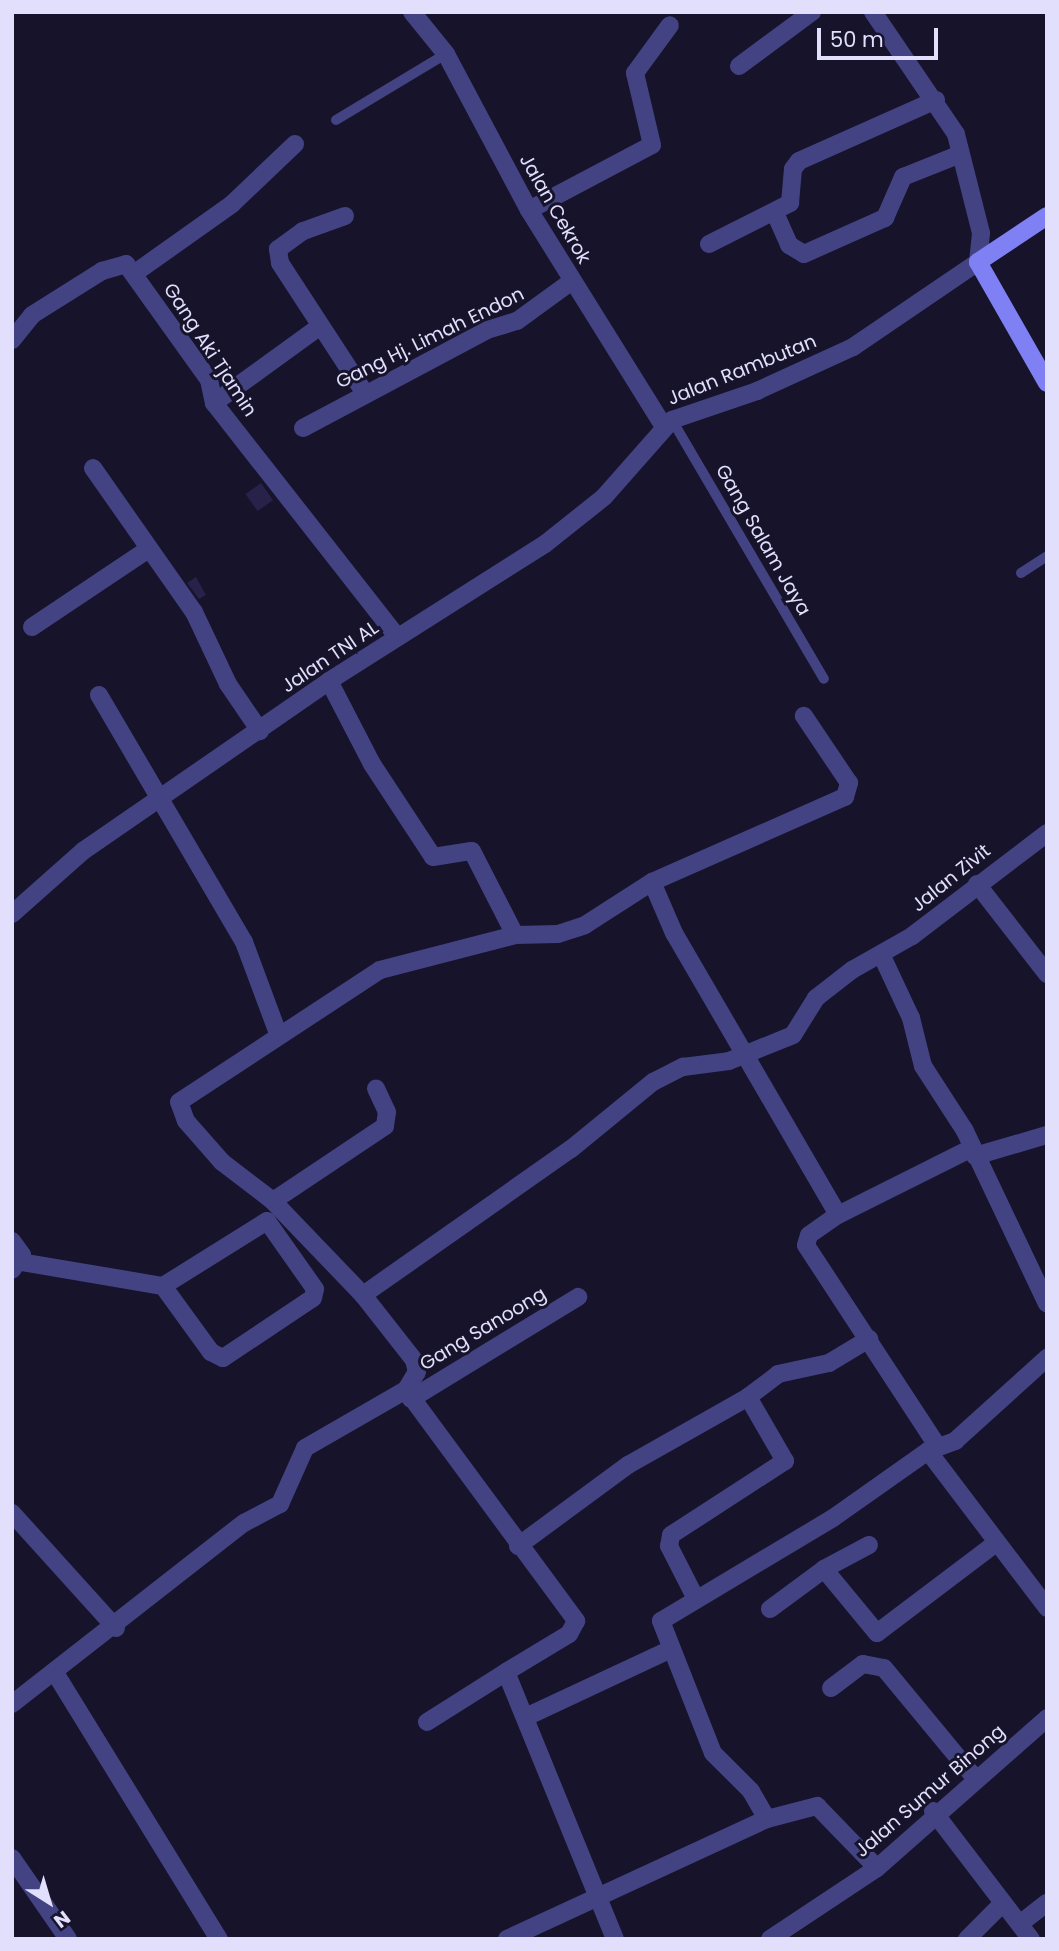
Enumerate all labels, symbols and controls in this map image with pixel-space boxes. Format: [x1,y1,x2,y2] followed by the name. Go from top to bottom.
[821,14,942,58] scale bar
[830,25,884,54] text: 50 m
[514,150,596,268] street label: Jalan Cekrok
[158,279,262,421] street label: Gang Aki Tjamin
[332,283,528,393] street label: Gang Hj. Limah Endon
[664,330,820,410] street label: Jalan Rambutan
[711,461,815,619] street label: Gang Salam Jaya
[277,616,383,698] street label: Jalan TNI AL
[907,839,995,917] street label: Jalan Zivit
[416,1282,550,1376] street label: Gang Sanoong
[851,1720,1009,1862] street label: Jalan Sumur Binong
[14,1867,84,1937] north arrow
[48,1904,76,1934] text: N

